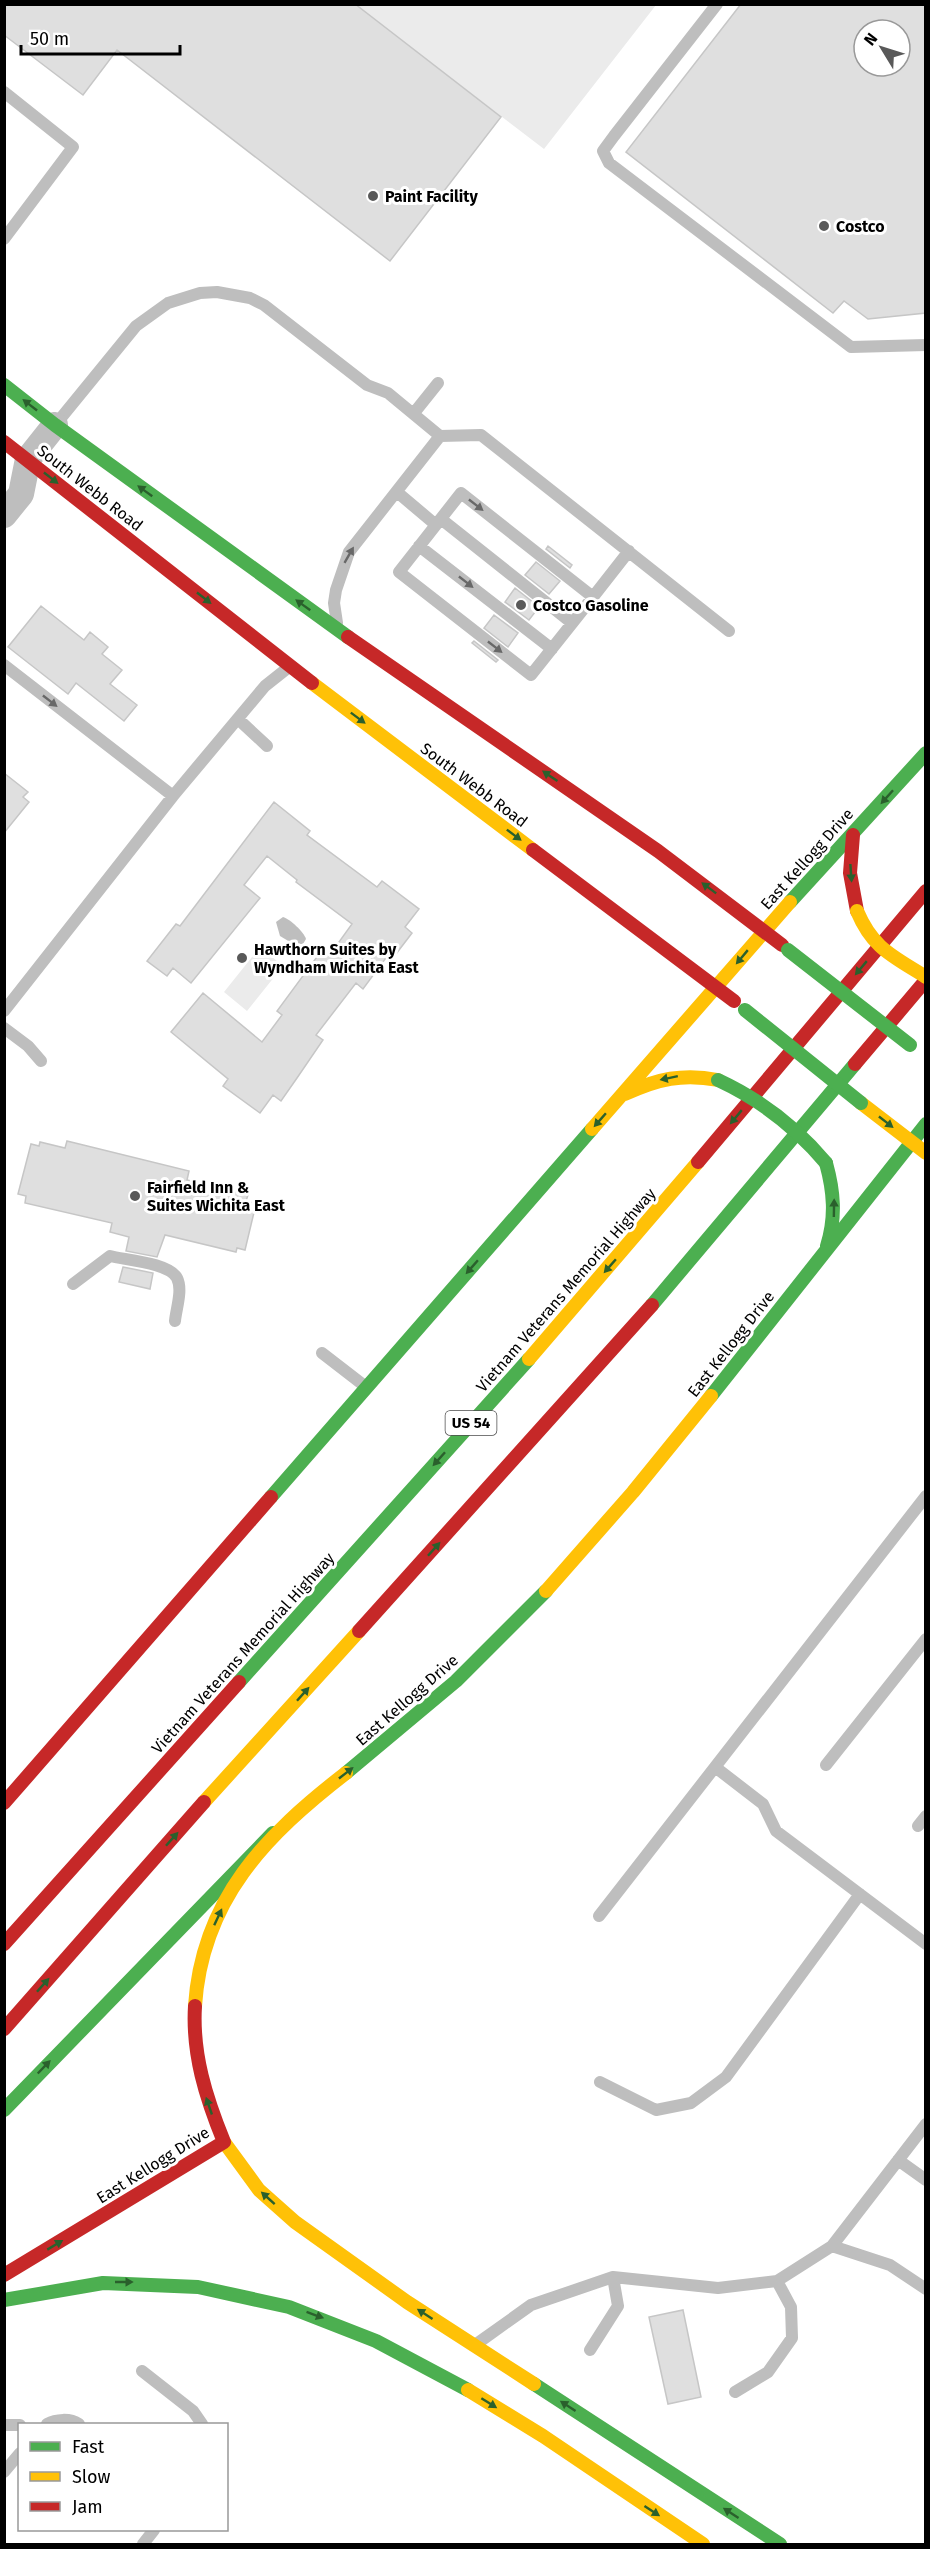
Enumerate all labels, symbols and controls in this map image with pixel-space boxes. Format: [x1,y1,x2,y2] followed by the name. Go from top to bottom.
[21,18,180,56] scale bar
[852,18,912,78] north arrow
[30,28,69,50] text: 50 m
[860,29,881,49] text: N
[385,187,478,206] place label: Paint Facility
[366,189,380,203] marker: Paint Facility
[836,217,885,236] place label: Costco
[817,219,831,233] marker: Costco
[22,398,38,411] one-way arrow
[33,441,147,535] street label: South Webb Road
[43,471,59,484] one-way arrow
[138,485,153,497] one-way arrow
[468,498,483,510] one-way arrow
[344,546,354,563] one-way arrow
[458,575,473,587] one-way arrow
[196,592,212,605] one-way arrow
[533,596,649,615] place label: Costco Gasoline
[514,598,528,612] marker: Costco Gasoline
[295,599,311,611] one-way arrow
[487,641,502,653] one-way arrow
[43,694,58,706] one-way arrow
[350,711,366,724] one-way arrow
[417,739,531,831] street label: South Webb Road
[542,770,558,782] one-way arrow
[881,789,894,804] one-way arrow
[757,805,857,913] street label: East Kellogg Drive
[506,829,521,841] one-way arrow
[846,864,856,883] one-way arrow
[701,883,716,895] one-way arrow
[254,940,420,977] place label: Hawthorn Suites by Wyndham Wichita East
[736,949,749,964] one-way arrow
[235,951,249,965] marker: Hawthorn Suites by Wyndham Wichita East
[855,960,868,975] one-way arrow
[659,1074,678,1083] one-way arrow
[729,1109,742,1125] one-way arrow
[594,1112,607,1127] one-way arrow
[879,1116,894,1128] one-way arrow
[147,1178,286,1215] place label: Fairfield Inn & Suites Wichita East
[472,1184,660,1396] street label: Vietnam Veterans Memorial Highway
[128,1189,142,1203] marker: Fairfield Inn & Suites Wichita East
[829,1199,839,1218] one-way arrow
[603,1258,616,1274] one-way arrow
[466,1259,479,1274] one-way arrow
[684,1287,778,1401] street label: East Kellogg Drive
[446,1411,496,1435] road number: US 54
[433,1451,446,1466] one-way arrow
[427,1542,440,1557] one-way arrow
[148,1548,338,1757] street label: Vietnam Veterans Memorial Highway
[352,1650,462,1750] street label: East Kellogg Drive
[296,1687,309,1702] one-way arrow
[338,1767,354,1780] one-way arrow
[165,1832,178,1847] one-way arrow
[214,1908,223,1925] one-way arrow
[36,1978,49,1993] one-way arrow
[37,2061,51,2075] one-way arrow
[203,2097,213,2115] one-way arrow
[93,2123,213,2207] street label: East Kellogg Drive
[261,2191,276,2205] one-way arrow
[46,2240,63,2251] one-way arrow
[115,2277,134,2287] one-way arrow
[418,2308,434,2320] one-way arrow
[306,2311,324,2321] one-way arrow
[481,2398,497,2409] one-way arrow
[559,2401,576,2412] one-way arrow
[18,2423,228,2531] legend
[72,2436,105,2458] text: Fast
[72,2466,111,2488] text: Slow
[72,2496,103,2518] text: Jam
[643,2505,660,2516] one-way arrow
[723,2507,739,2518] one-way arrow

